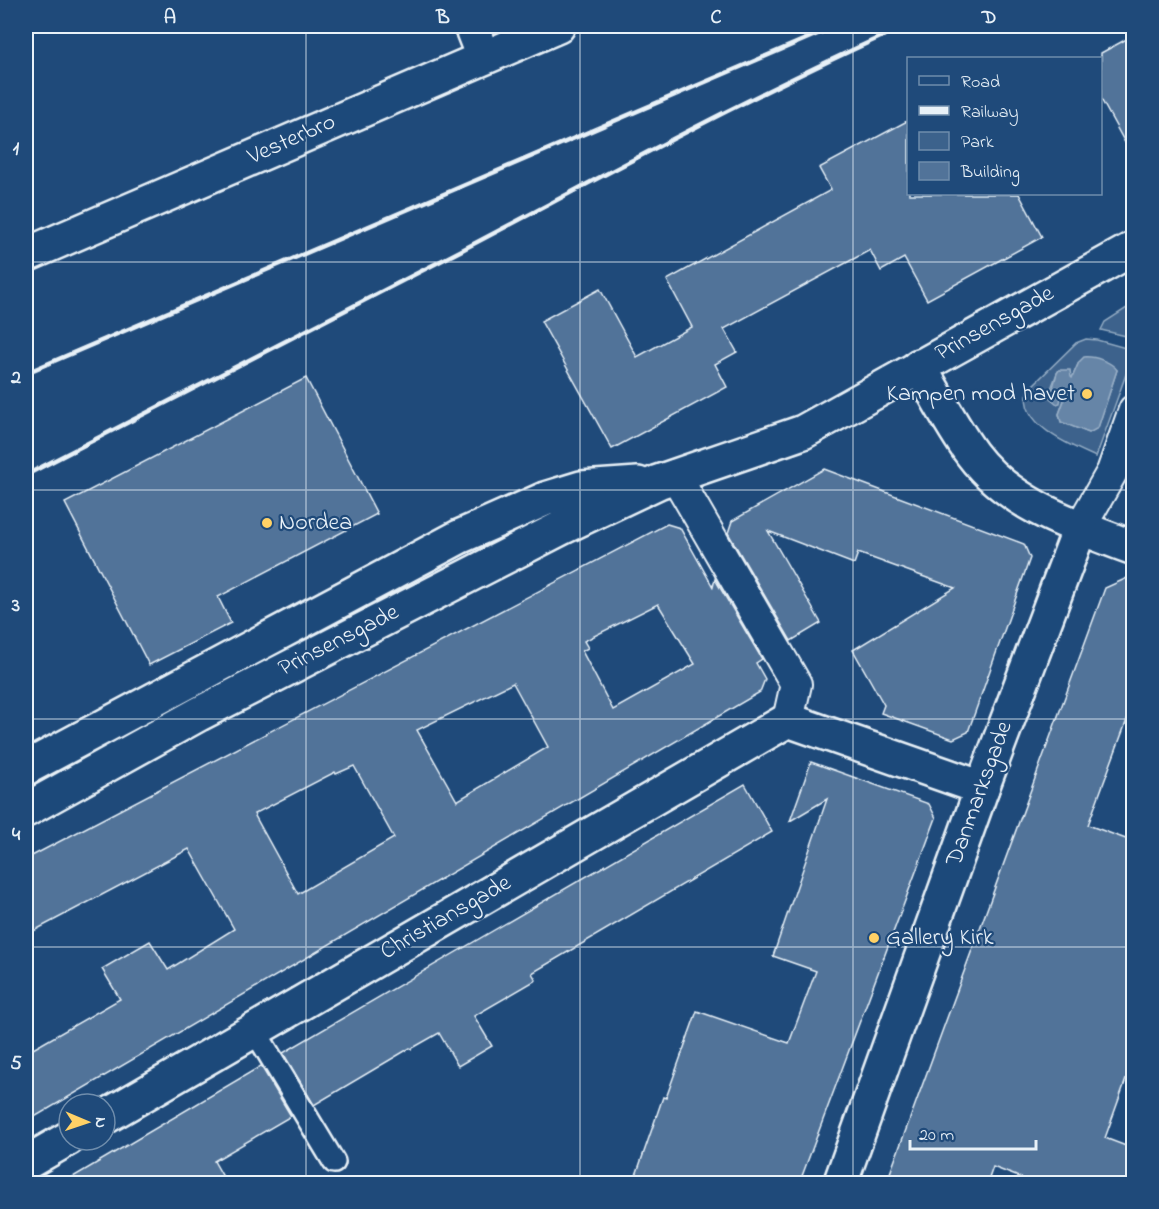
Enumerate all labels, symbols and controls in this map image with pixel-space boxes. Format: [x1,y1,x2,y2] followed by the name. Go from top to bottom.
[164,4,176,33] text: A
[435,4,450,33] text: B
[711,4,722,33] text: C
[981,4,996,33] text: D
[907,57,1102,195] legend
[961,70,1000,96] text: Road
[961,100,1018,126] text: Railway
[241,105,342,175] street label: Vesterbro
[961,130,994,156] text: Park
[13,135,20,164] text: 1
[960,160,1020,187] text: Building
[929,277,1061,371] street label: Prinsensgade
[10,364,21,393] text: 2
[886,377,1075,412] place label: Kampen mod havet
[1080,387,1094,401] marker: Kampen mod havet
[279,506,352,541] place label: Nordea
[260,516,274,530] marker: Nordea
[11,592,20,621] text: 3
[273,596,406,686] street label: Prinsensgade
[937,716,1023,872] street label: Danmarksgade
[12,821,21,850] text: 4
[374,866,518,970] street label: Christiansgade
[886,921,994,957] place label: Gallery Kirk
[867,931,881,945] marker: Gallery Kirk
[10,1050,22,1079] text: 5
[57,1092,117,1152] north arrow
[910,1113,1036,1151] scale bar
[88,1117,112,1128] text: N
[919,1123,954,1149] text: 20 m

